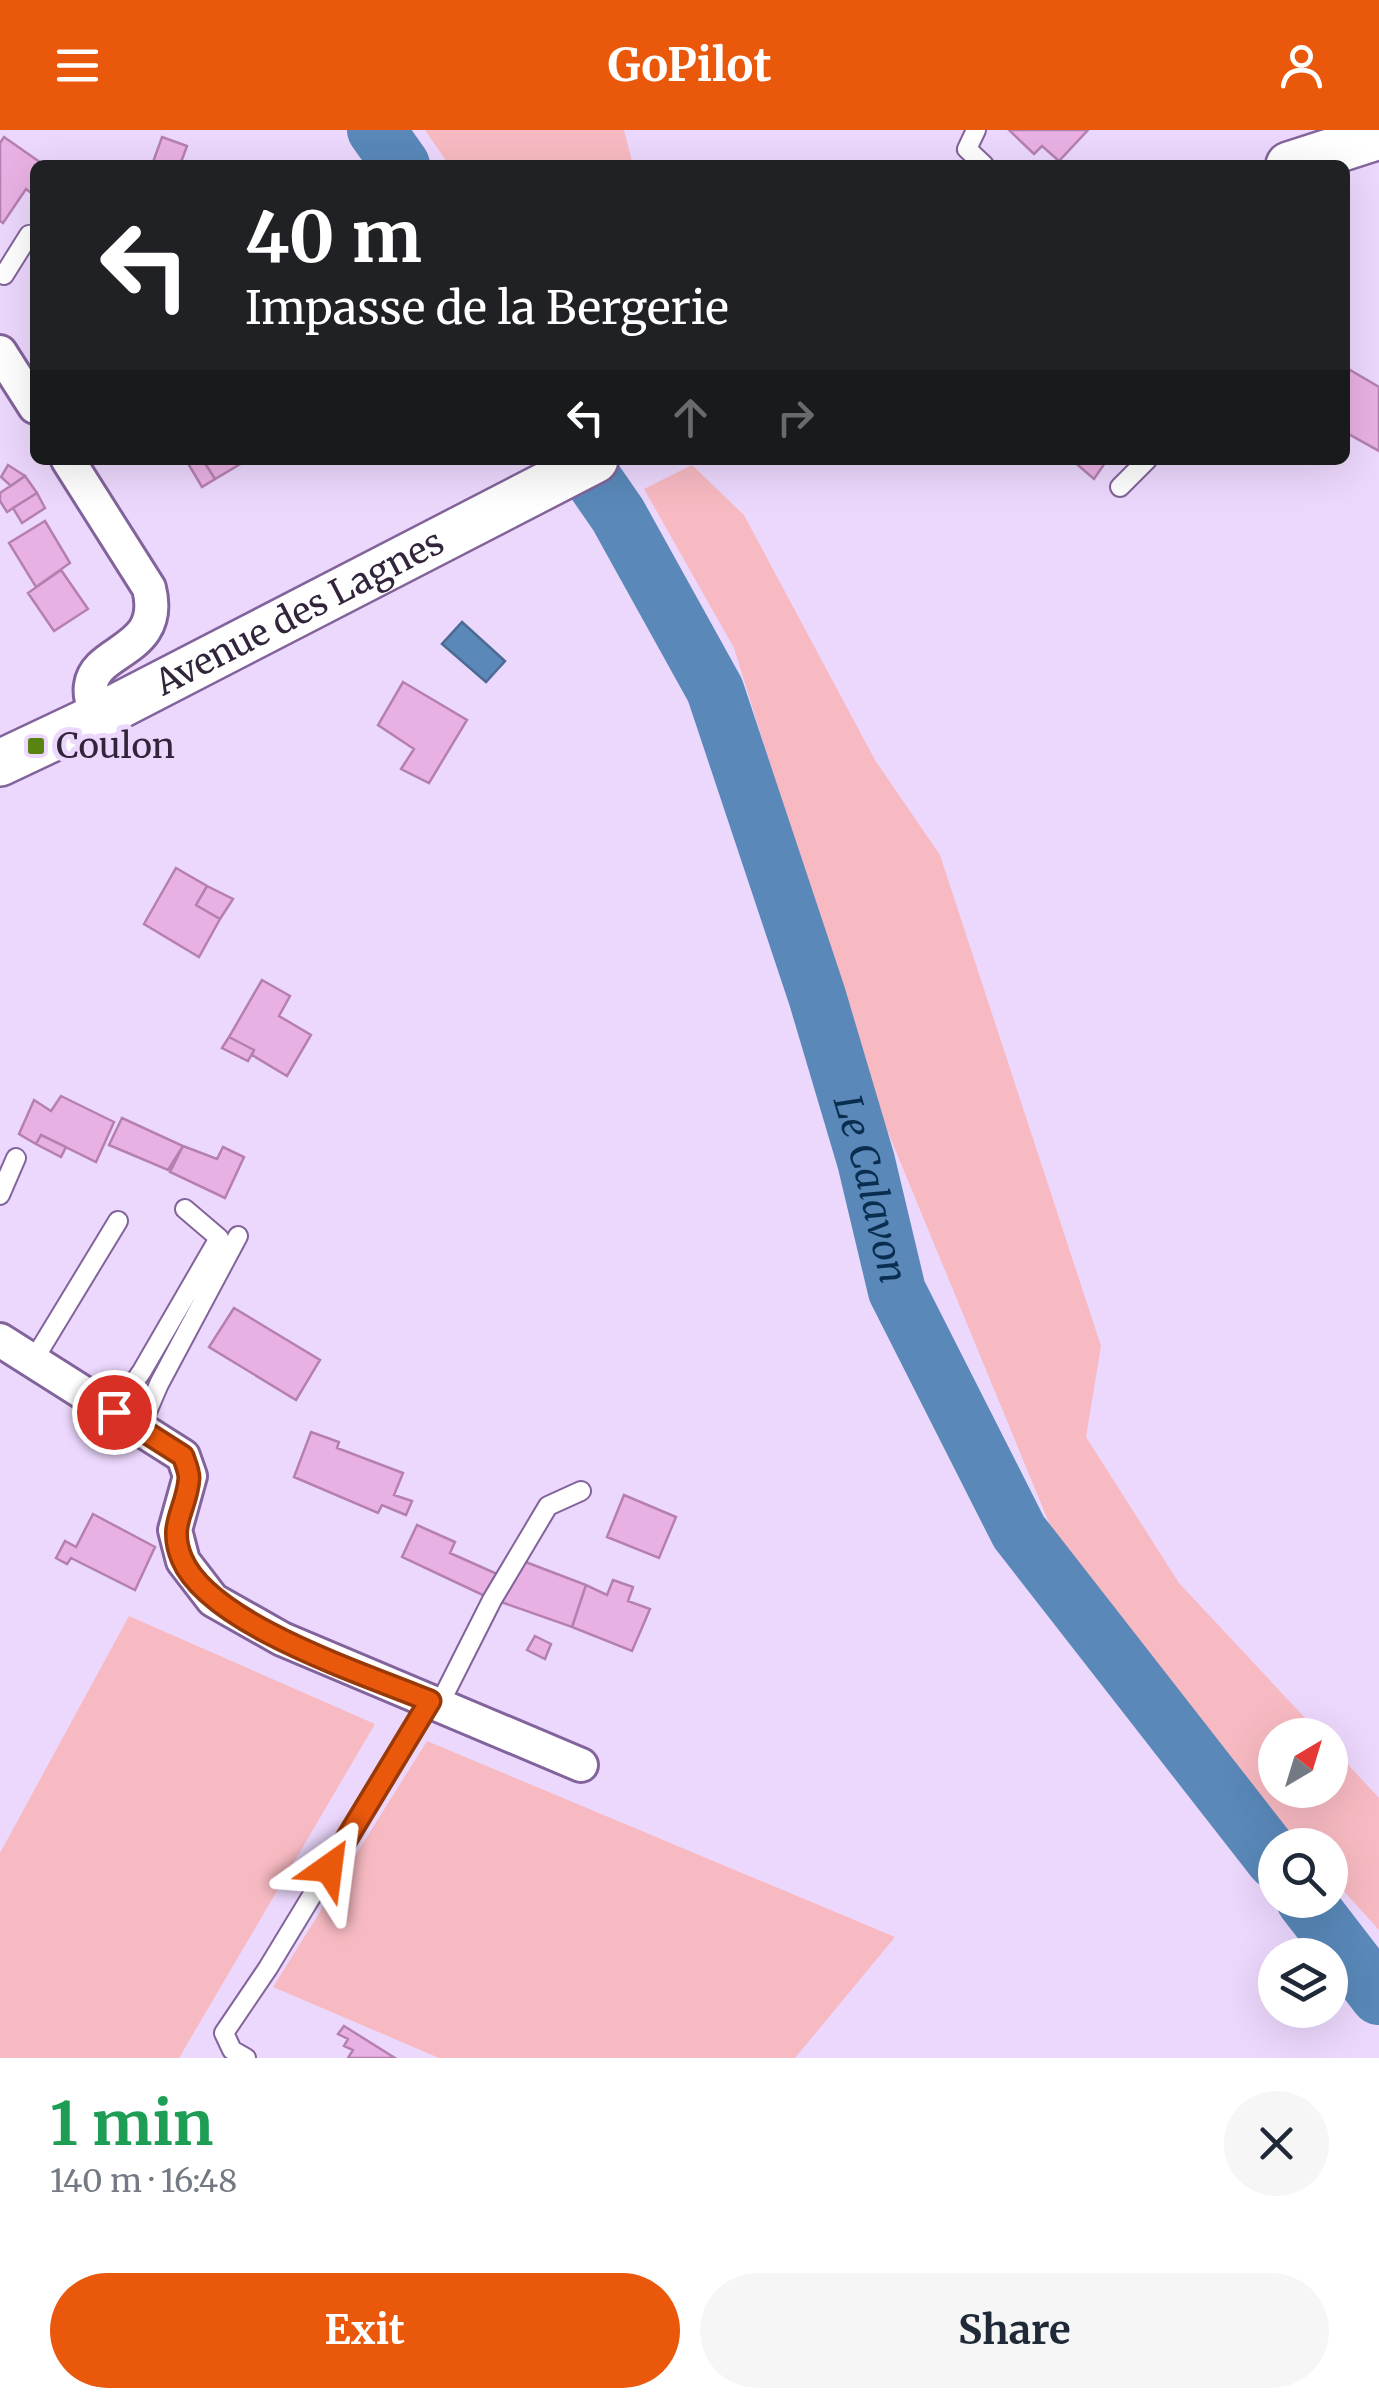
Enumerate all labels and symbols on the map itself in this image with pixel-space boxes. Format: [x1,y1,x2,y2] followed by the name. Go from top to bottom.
[147,520,451,706] street label: Avenue des Lagnes
[56,724,175,768] place label: Coulon
[25,735,47,757] marker: Coulon
[824,1089,918,1288] water label: Le Calavon
[72,1370,157,1455] pin
[1258,1718,1348,1808] north arrow
[277,1816,381,1920] position arrow

